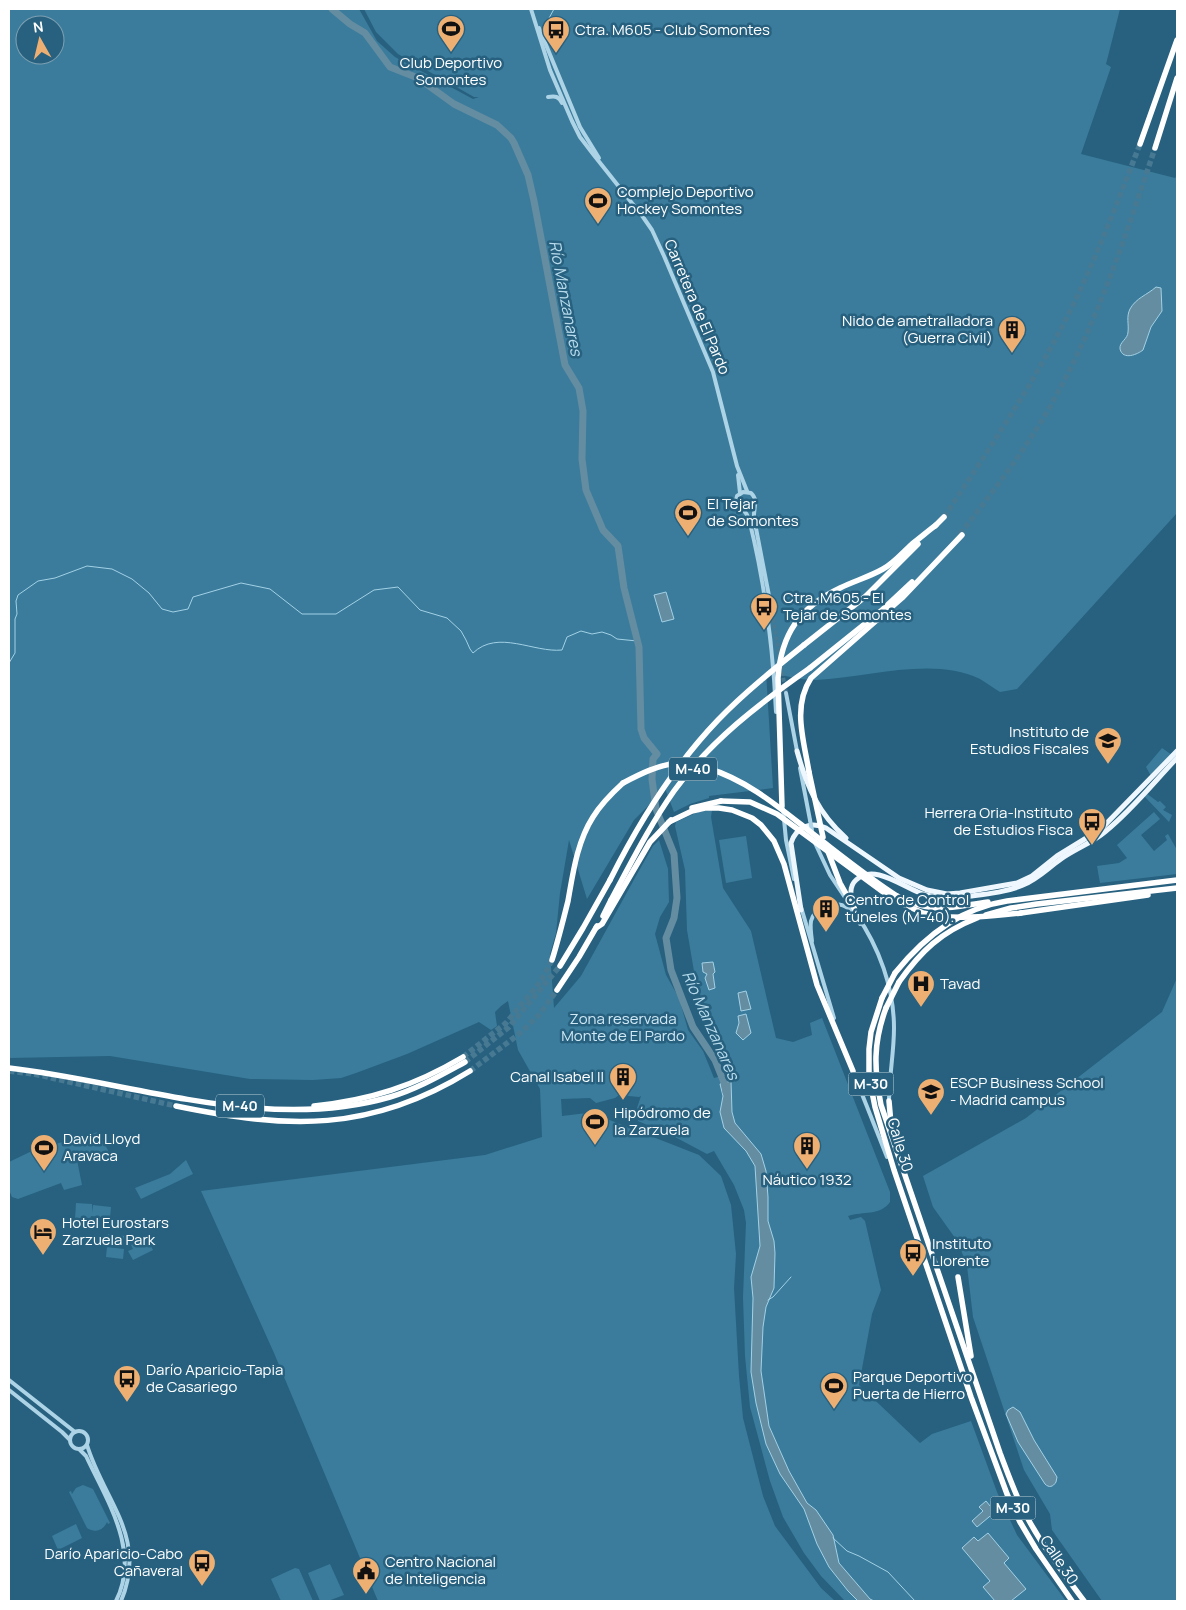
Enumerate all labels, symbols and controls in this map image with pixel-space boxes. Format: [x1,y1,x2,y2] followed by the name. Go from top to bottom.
[436,14,466,53] sports icon: Club Deportivo Somontes
[15,15,65,65] north arrow
[541,15,571,54] bus stop icon: Ctra. M605 - Club Somontes
[32,17,44,37] text: N
[575,19,770,40] place label: Ctra. M605 - Club Somontes
[400,52,502,90] place label: Club Deportivo Somontes
[617,181,754,219] place label: Complejo Deportivo Hockey Somontes
[583,186,613,225] sports icon: Complejo Deportivo Hockey Somontes
[659,236,736,378] street label: Carretera de El Pardo
[544,238,588,359] water label: Río Manzanares
[842,310,993,348] place label: Nido de ametralladora (Guerra Civil)
[997,315,1027,354] building icon: Nido de ametralladora (Guerra Civil)
[707,493,799,531] place label: El Tejar de Somontes
[673,498,703,537] sports icon: El Tejar de Somontes
[783,587,912,625] place label: Ctra. M605 - El Tejar de Somontes
[749,592,779,631] bus stop icon: Ctra. M605 - El Tejar de Somontes
[970,721,1089,759] place label: Instituto de Estudios Fiscales
[1093,726,1123,765] school or university icon: Instituto de Estudios Fiscales
[669,758,717,781] road number: M-40
[924,802,1073,840] place label: Herrera Oria-Instituto de Estudios Fisca
[1077,807,1107,846] bus stop icon: Herrera Oria-Instituto de Estudios Fisca
[845,889,969,927] place label: Centro de Control túneles (M-40).
[811,894,841,933] building icon: Centro de Control túneles (M-40).
[677,967,745,1084] water label: Río Manzanares
[906,969,936,1008] hospital icon: Tavad
[940,973,980,994] place label: Tavad
[561,1008,685,1046] park label: Zona reservada Monte de El Pardo
[608,1062,638,1101] building icon: Canal Isabel II
[510,1066,604,1087] place label: Canal Isabel II
[848,1072,894,1096] road number: M-30
[950,1072,1104,1110] place label: ESCP Business School - Madrid campus
[916,1077,946,1116] school or university icon: ESCP Business School - Madrid campus
[216,1094,264,1118] road number: M-40
[614,1102,711,1140] place label: Hipódromo de la Zarzuela
[580,1107,610,1146] sports icon: Hipódromo de la Zarzuela
[882,1115,919,1174] street label: Calle 30
[63,1128,140,1166] place label: David Lloyd Aravaca
[792,1131,822,1170] building icon: Náutico 1932
[29,1133,59,1172] sports icon: David Lloyd Aravaca
[763,1169,851,1190] place label: Náutico 1932
[62,1212,169,1250] place label: Hotel Eurostars Zarzuela Park
[28,1217,58,1256] hotel icon: Hotel Eurostars Zarzuela Park
[932,1233,991,1271] place label: Instituto Llorente
[898,1238,928,1277] bus stop icon: Instituto Llorente
[146,1359,283,1397] place label: Darío Aparicio-Tapia de Casariego
[112,1364,142,1403] bus stop icon: Darío Aparicio-Tapia de Casariego
[853,1366,973,1404] place label: Parque Deportivo Puerta de Hierro
[819,1371,849,1410] sports icon: Parque Deportivo Puerta de Hierro
[990,1496,1036,1520] road number: M-30
[1035,1531,1084,1589] street label: Calle 30
[45,1543,183,1581] place label: Darío Aparicio-Cabo Cañaveral
[187,1548,217,1587] bus stop icon: Darío Aparicio-Cabo Cañaveral
[385,1551,496,1589] place label: Centro Nacional de Inteligencia
[351,1556,381,1595] public building icon: Centro Nacional de Inteligencia

